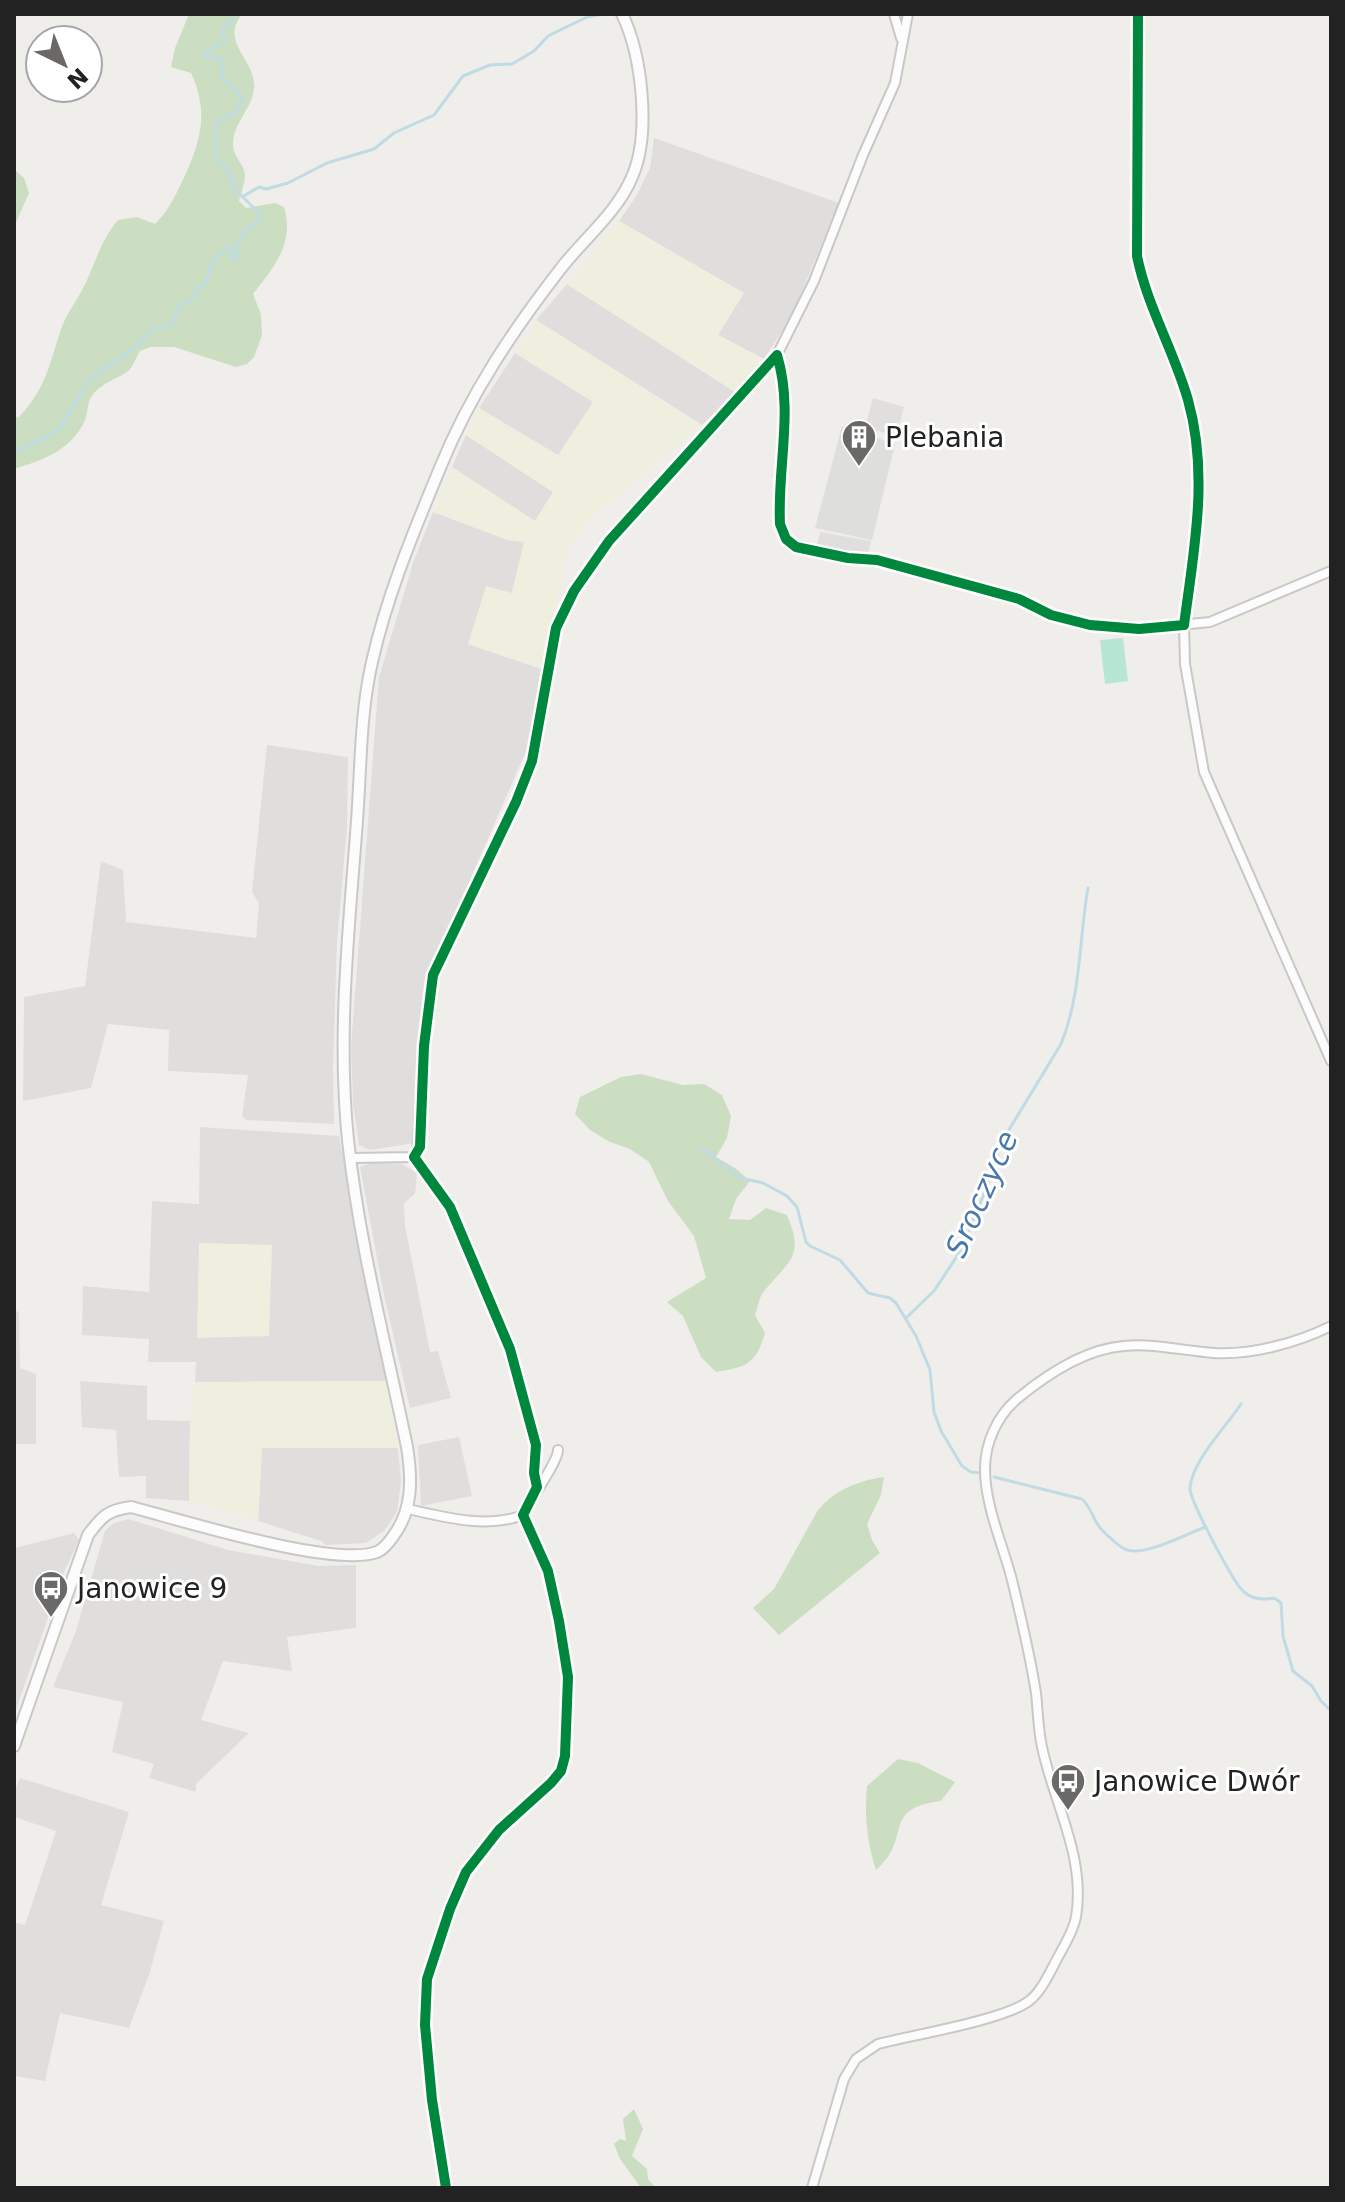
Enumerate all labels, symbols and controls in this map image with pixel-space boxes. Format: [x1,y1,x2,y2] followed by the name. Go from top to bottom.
[24,24,104,104] north arrow
[62,63,93,94] text: N
[840,418,878,468] building icon: Plebania
[885,421,1005,454] place label: Plebania
[938,1125,1025,1262] water label: Sroczyce
[32,1569,70,1619] bus stop icon: Janowice 9
[75,1572,227,1605] place label: Janowice 9
[1049,1762,1087,1812] bus stop icon: Janowice Dwór
[1092,1765,1300,1798] place label: Janowice Dwór

